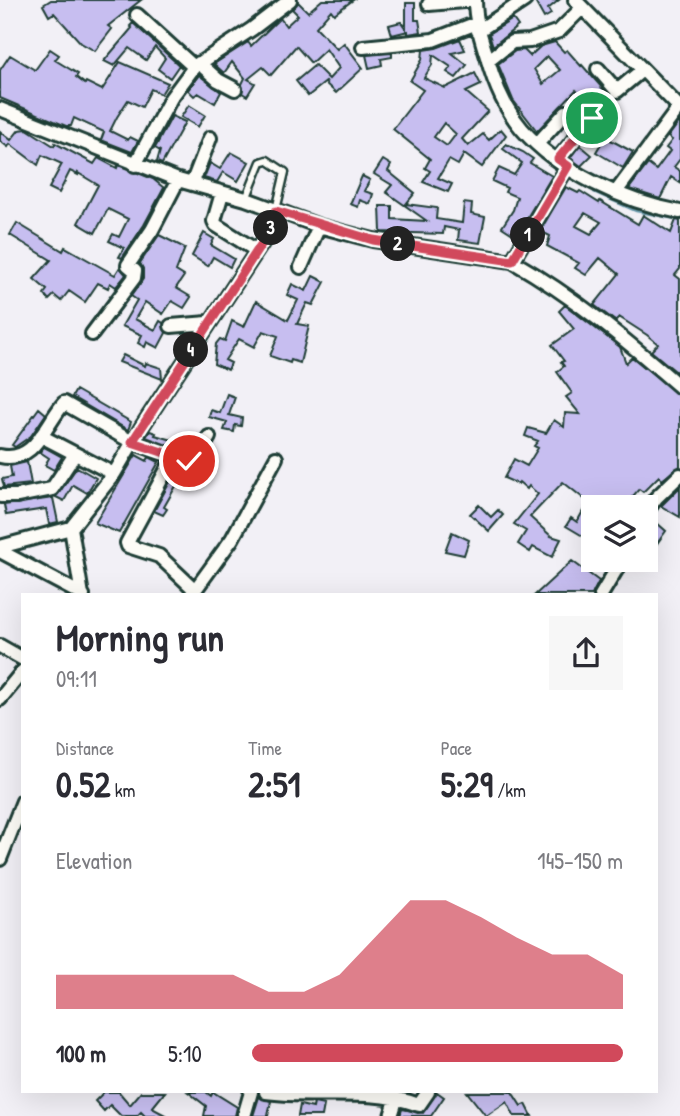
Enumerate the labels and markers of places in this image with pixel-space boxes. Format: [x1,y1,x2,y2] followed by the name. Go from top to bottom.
[562,88,622,148] pin
[254,210,288,246] pin: 3
[510,218,546,252] pin: 1
[380,226,416,262] pin: 2
[174,332,208,368] pin: 4
[159,431,219,491] pin

